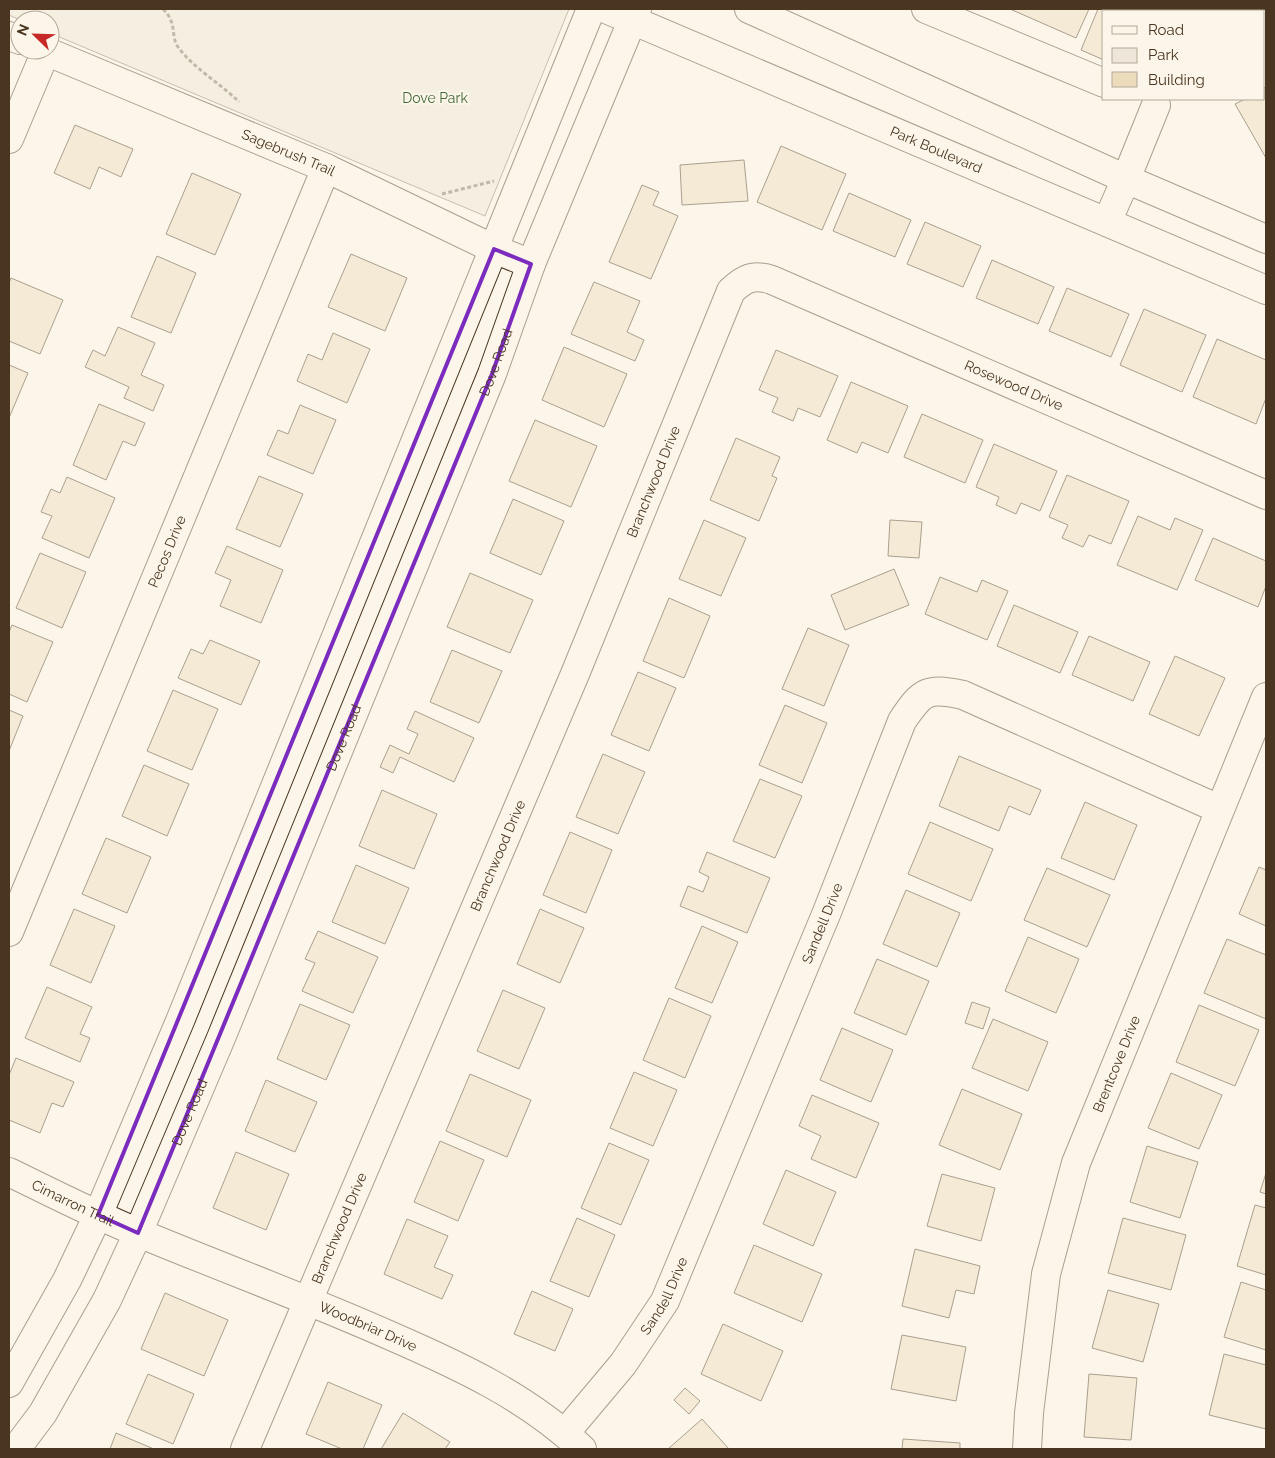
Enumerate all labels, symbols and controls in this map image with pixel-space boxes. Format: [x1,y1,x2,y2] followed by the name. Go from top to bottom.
[10,10,60,60] north arrow
[1102,10,1265,100] legend
[1148,21,1184,39] text: Road
[14,22,32,38] text: N
[1148,46,1179,64] text: Park
[1148,71,1205,89] text: Building
[402,90,468,106] park label: Dove Park
[888,123,985,176] street label: Park Boulevard
[239,126,338,179] street label: Sagebrush Trail
[476,326,515,398] street label: Dove Road
[962,357,1065,414] street label: Rosewood Drive
[623,423,683,540] street label: Branchwood Drive
[145,513,189,590] street label: Pecos Drive
[323,702,364,773] street label: Dove Road
[467,798,528,914] street label: Branchwood Drive
[798,881,846,966] street label: Sandell Drive
[1090,1013,1143,1115] street label: Brentcove Drive
[168,1077,211,1148] street label: Dove Road
[308,1170,370,1286] street label: Branchwood Drive
[29,1176,117,1229] street label: Cimarron Trail
[637,1255,690,1338] street label: Sandell Drive
[317,1298,420,1354] street label: Woodbriar Drive

